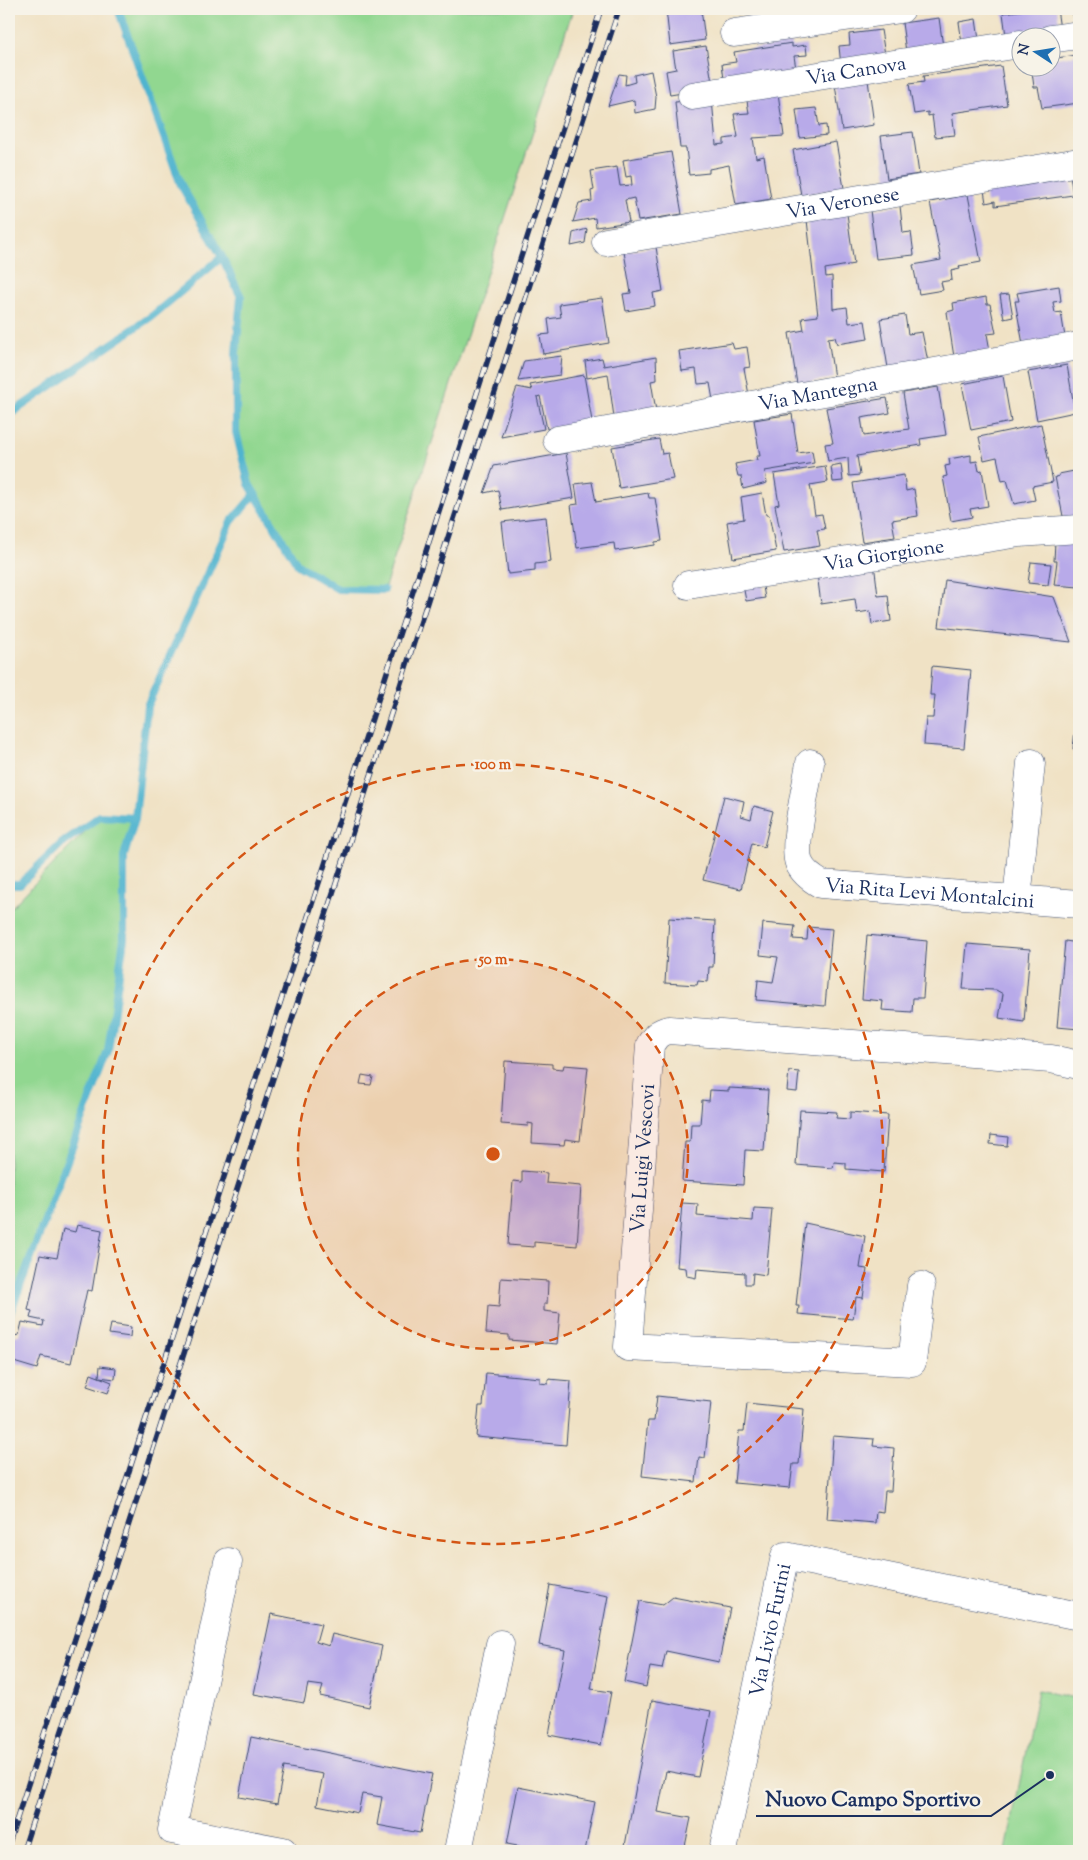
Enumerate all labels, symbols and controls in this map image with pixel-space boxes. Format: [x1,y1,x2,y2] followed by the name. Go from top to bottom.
[1010,28,1060,78] north arrow
[1014,42,1036,57] text: N
[804,50,908,95] street label: Via Canova
[784,181,902,228] street label: Via Veronese
[756,371,880,420] street label: Via Mantegna
[822,533,946,581] street label: Via Giorgione
[475,755,512,776] text: 100 m
[823,872,1036,918] street label: Via Rita Levi Montalcini
[478,950,508,971] text: 50 m
[624,1082,664,1234] street label: Via Luigi Vescovi
[484,1145,502,1163] centre of rings
[744,1560,800,1700] street label: Via Livio Furini
[756,1780,991,1816] callout: Nuovo Campo Sportivo
[765,1786,981,1816] text: Nuovo Campo Sportivo

